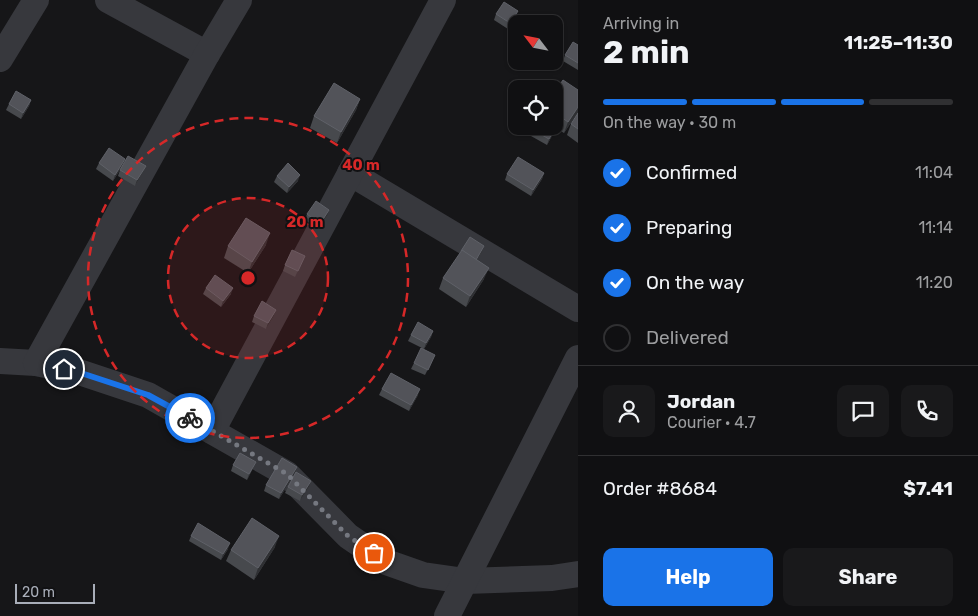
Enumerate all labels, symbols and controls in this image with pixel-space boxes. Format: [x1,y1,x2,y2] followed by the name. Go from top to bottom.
[603,14,679,33] text: Arriving in
[508,15,562,70] north arrow
[508,15,563,135] map controls
[844,31,953,54] text: 11:25–11:30
[603,33,690,71] text: 2 min
[508,80,563,135] button: locate
[603,113,736,132] text: On the way · 30 m
[342,156,380,174] text: 40 m
[603,159,631,187] icon: check
[646,161,737,184] text: Confirmed
[915,163,953,182] text: 11:04
[287,213,323,231] text: 20 m
[603,214,631,242] icon: check
[646,216,732,239] text: Preparing
[918,218,953,237] text: 11:14
[239,269,257,287] centre of rings
[603,269,631,297] icon: check
[646,271,744,294] text: On the way
[916,273,953,292] text: 11:20
[646,326,729,349] text: Delivered
[43,348,85,390] pin
[50,355,78,383] icon: home
[603,385,655,437] button: person
[837,385,889,437] button: chat
[901,385,953,437] button: phone
[667,390,735,413] text: Jordan
[165,393,215,443] courier
[176,404,204,432] icon: bike
[667,413,756,432] text: Courier · 4.7
[603,477,717,500] text: Order #8684
[903,477,953,500] text: $7.41
[353,532,395,574] pin
[360,539,388,567] icon: bag
[603,548,773,606] button: Help
[783,548,953,606] button: Share
[15,581,95,604] scale bar
[22,584,55,601] text: 20 m

